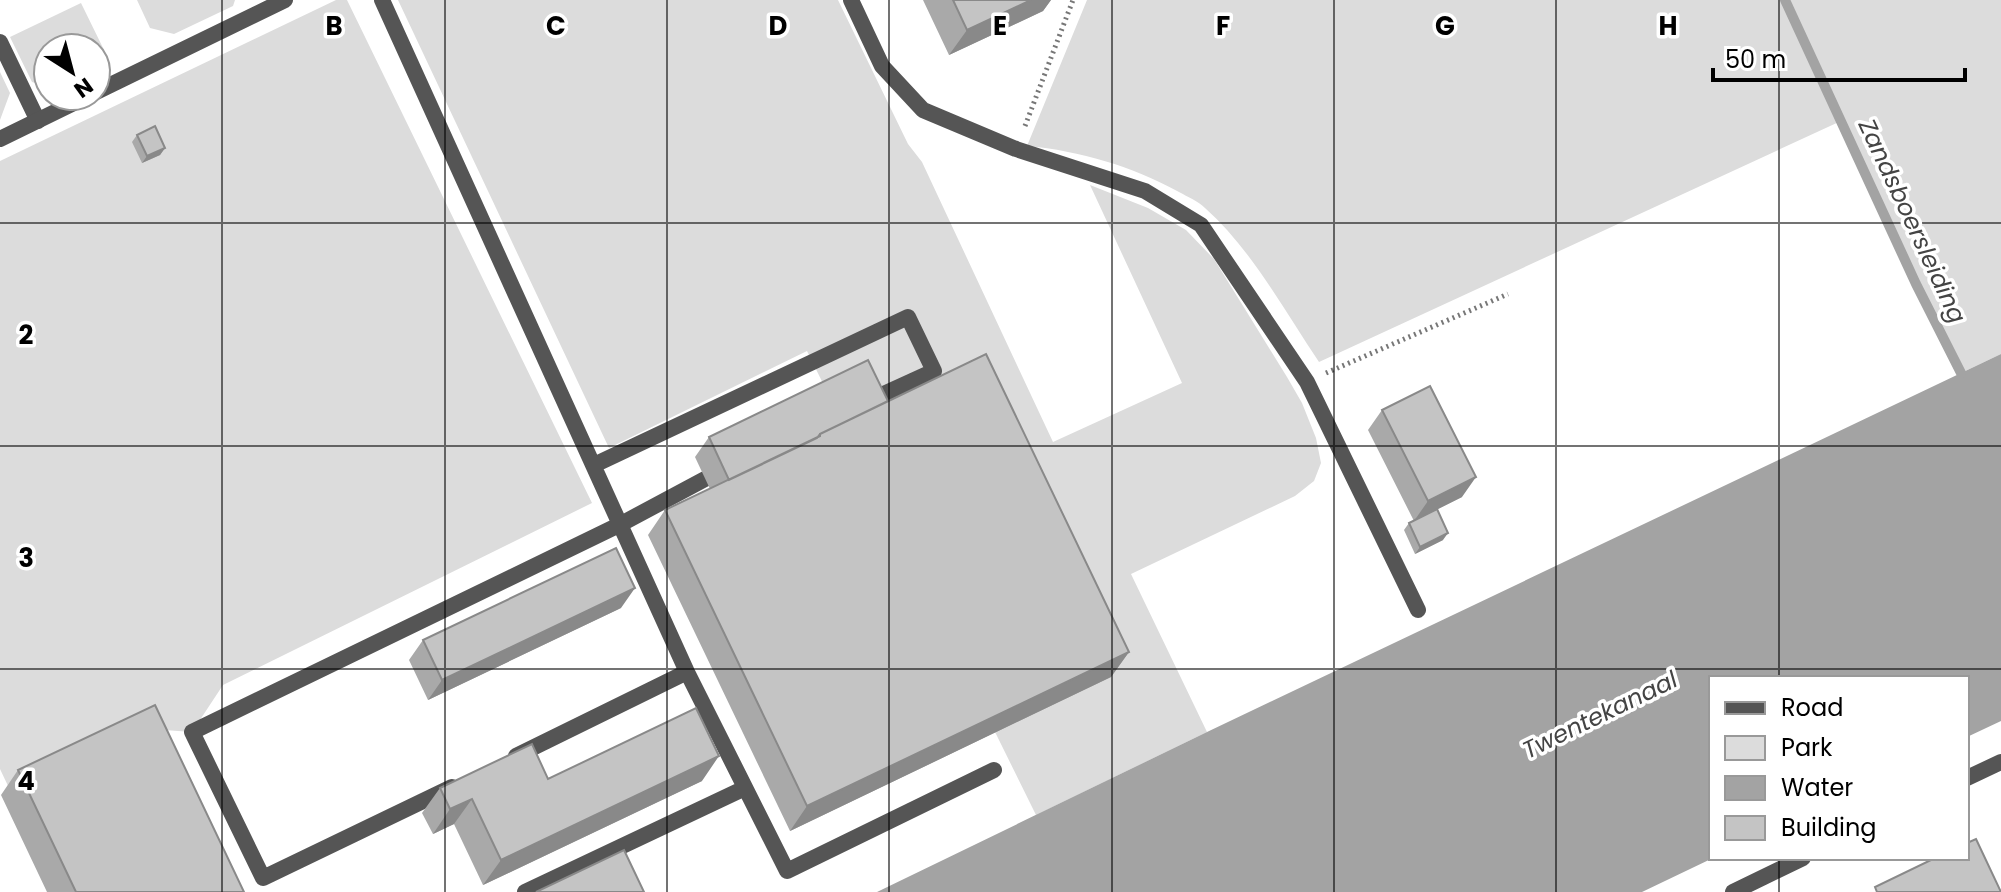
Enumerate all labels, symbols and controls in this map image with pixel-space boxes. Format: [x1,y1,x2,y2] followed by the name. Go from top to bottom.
[325,8,343,44] text: B
[546,8,566,44] text: C
[769,8,788,44] text: D
[993,8,1007,44] text: E
[1216,8,1230,44] text: F
[1435,8,1455,44] text: G
[1658,8,1678,44] text: H
[32,32,112,112] north arrow
[1713,32,1965,82] scale bar
[1725,43,1786,76] text: 50 m
[68,70,99,105] text: N
[1850,112,1974,328] water label: Zandsboersleiding
[19,317,34,353] text: 2
[18,540,34,576] text: 3
[1517,663,1683,766] water label: Twentekanaal
[1709,676,1969,860] legend
[1781,691,1843,724] text: Road
[1781,731,1833,764] text: Park
[17,763,35,799] text: 4
[1781,771,1853,804] text: Water
[1781,811,1877,844] text: Building

